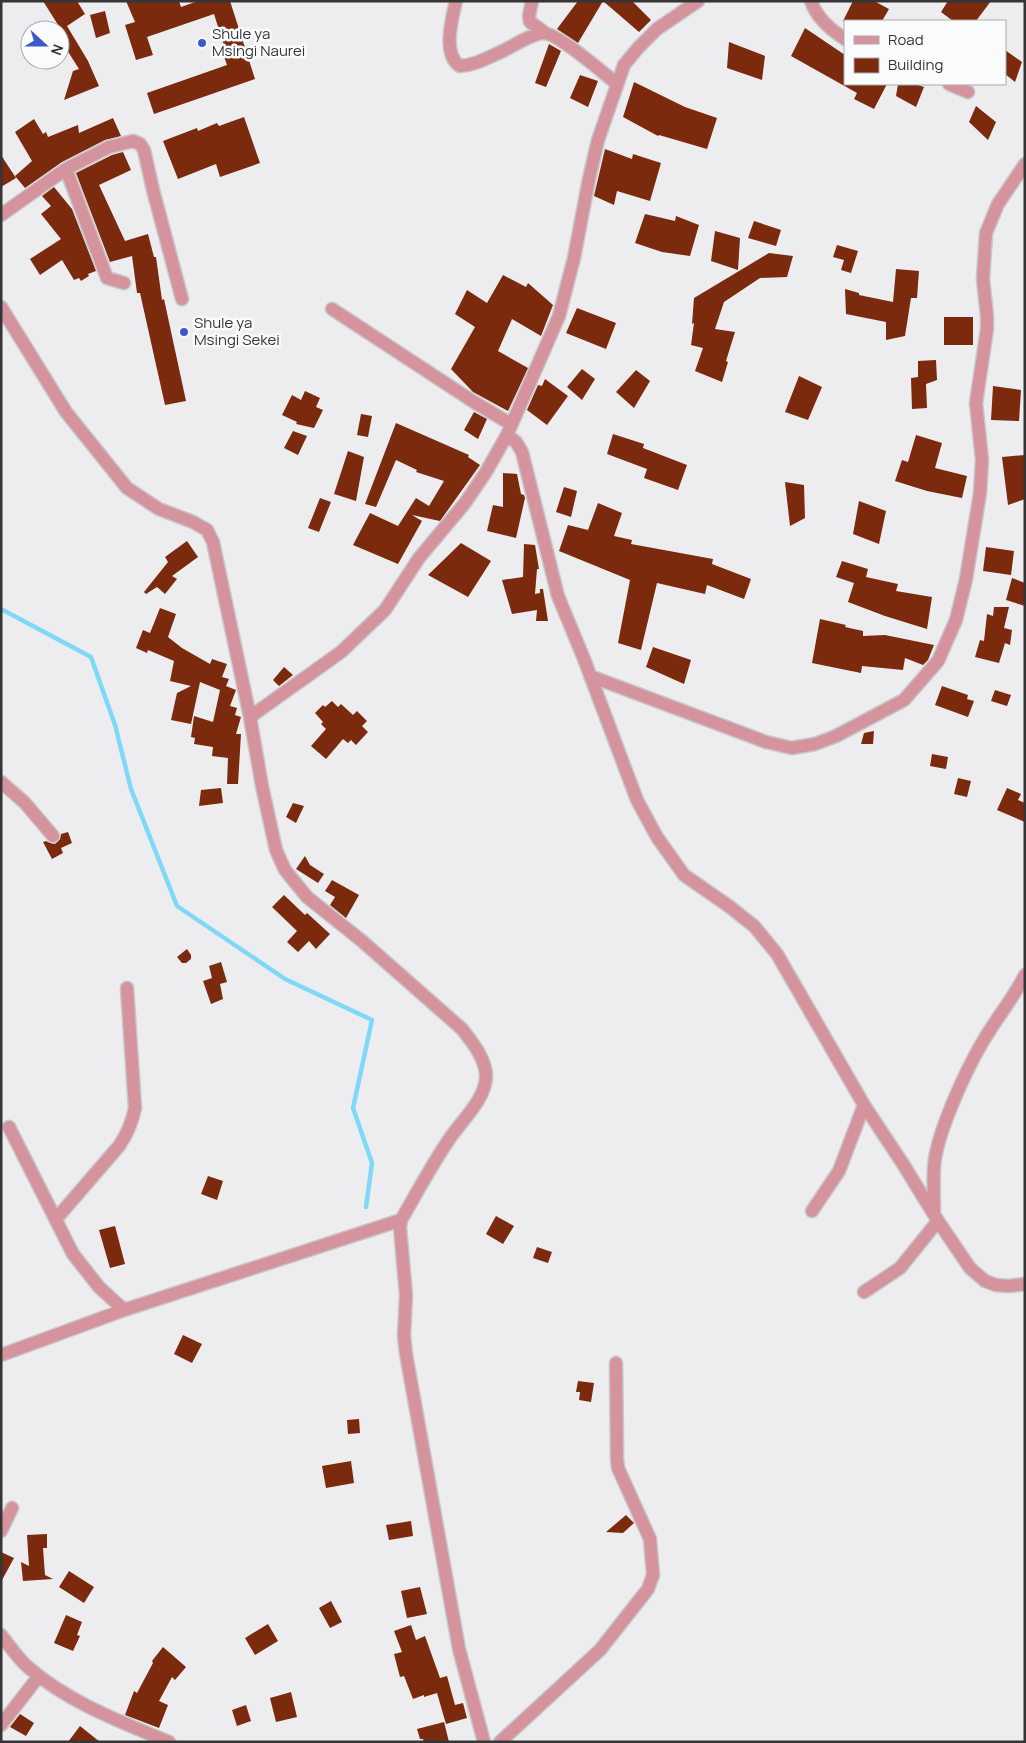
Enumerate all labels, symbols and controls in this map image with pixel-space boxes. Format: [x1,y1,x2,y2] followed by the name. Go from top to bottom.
[20,20,70,70] north arrow
[844,20,1006,85] legend
[212,23,305,61] place label: Shule ya Msingi Naurei
[888,29,924,50] text: Road
[196,37,208,49] marker: Shule ya Msingi Naurei
[47,42,68,58] text: N
[888,54,943,75] text: Building
[194,312,280,350] place label: Shule ya Msingi Sekei
[178,326,190,338] marker: Shule ya Msingi Sekei

